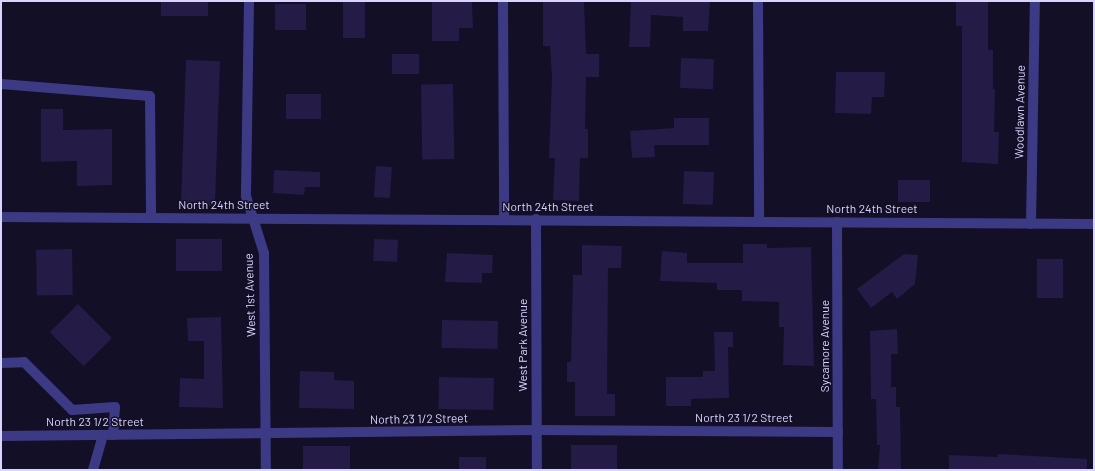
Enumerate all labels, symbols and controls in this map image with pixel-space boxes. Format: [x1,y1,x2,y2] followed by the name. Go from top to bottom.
[1012,65,1028,159] street label: Woodlawn Avenue
[178,198,270,212] street label: North 24th Street
[502,200,594,214] street label: North 24th Street
[826,202,918,216] street label: North 24th Street
[241,253,259,337] street label: West 1st Avenue
[516,299,530,391] street label: West Park Avenue
[818,300,832,392] street label: Sycamore Avenue
[370,411,468,427] street label: North 23 1/2 Street
[695,411,793,425] street label: North 23 1/2 Street
[46,415,144,429] street label: North 23 1/2 Street

